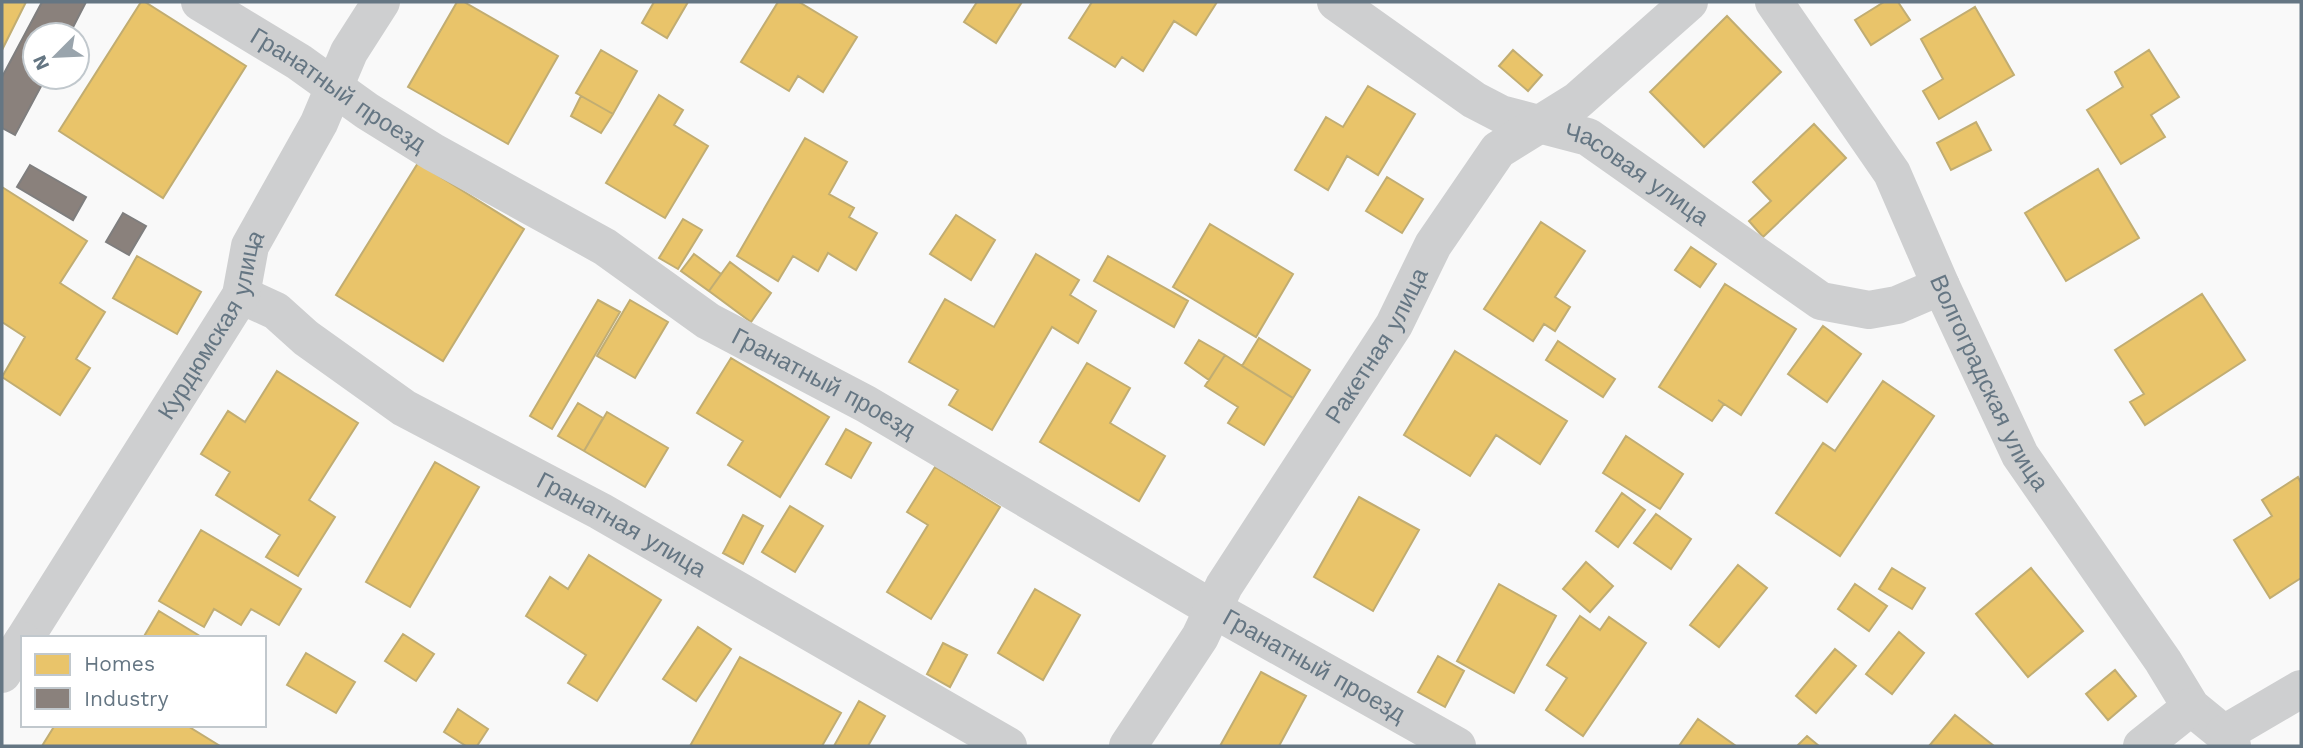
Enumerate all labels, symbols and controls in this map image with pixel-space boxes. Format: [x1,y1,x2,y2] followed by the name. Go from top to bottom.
[21,21,91,91] north arrow
[245,22,431,158] street label: Гранатный проезд
[28,52,54,74] text: N
[1562,117,1715,232] street label: Часовая улица
[152,225,270,425] street label: Курдюмская улица
[1320,263,1434,429] street label: Ракетная улица
[1924,271,2055,497] street label: Волгоградская улица
[727,322,921,444] street label: Гранатный проезд
[532,466,711,583] street label: Гранатная улица
[1218,603,1410,728] street label: Гранатный проезд
[21,636,266,727] legend
[84,651,155,676] text: Homes
[84,686,169,711] text: Industry

